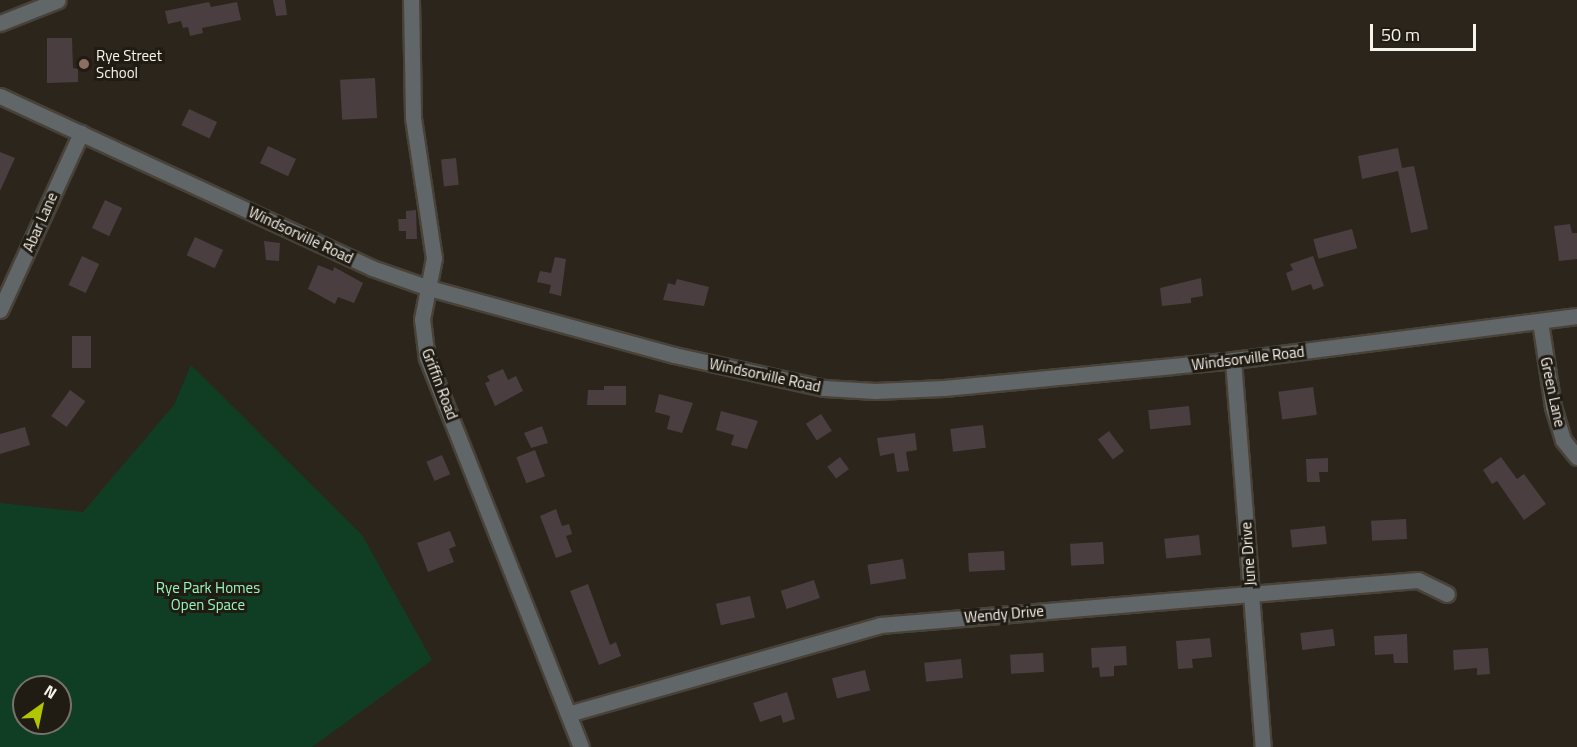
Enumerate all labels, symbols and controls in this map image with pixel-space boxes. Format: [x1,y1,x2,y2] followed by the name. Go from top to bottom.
[1373,12,1480,50] scale bar
[1381,21,1420,48] text: 50 m
[96,46,162,81] place label: Rye Street School
[77,57,91,71] marker: Rye Street School
[19,189,61,255] street label: Abar Lane
[246,203,356,267] street label: Windsorville Road
[1191,342,1305,374] street label: Windsorville Road
[418,346,462,422] street label: Griffin Road
[708,354,822,396] street label: Windsorville Road
[1537,355,1569,429] street label: Green Lane
[1237,521,1259,587] street label: June Drive
[156,578,260,613] park label: Rye Park Homes Open Space
[963,602,1045,626] street label: Wendy Drive
[12,675,72,735] north arrow
[40,678,62,705] text: N

